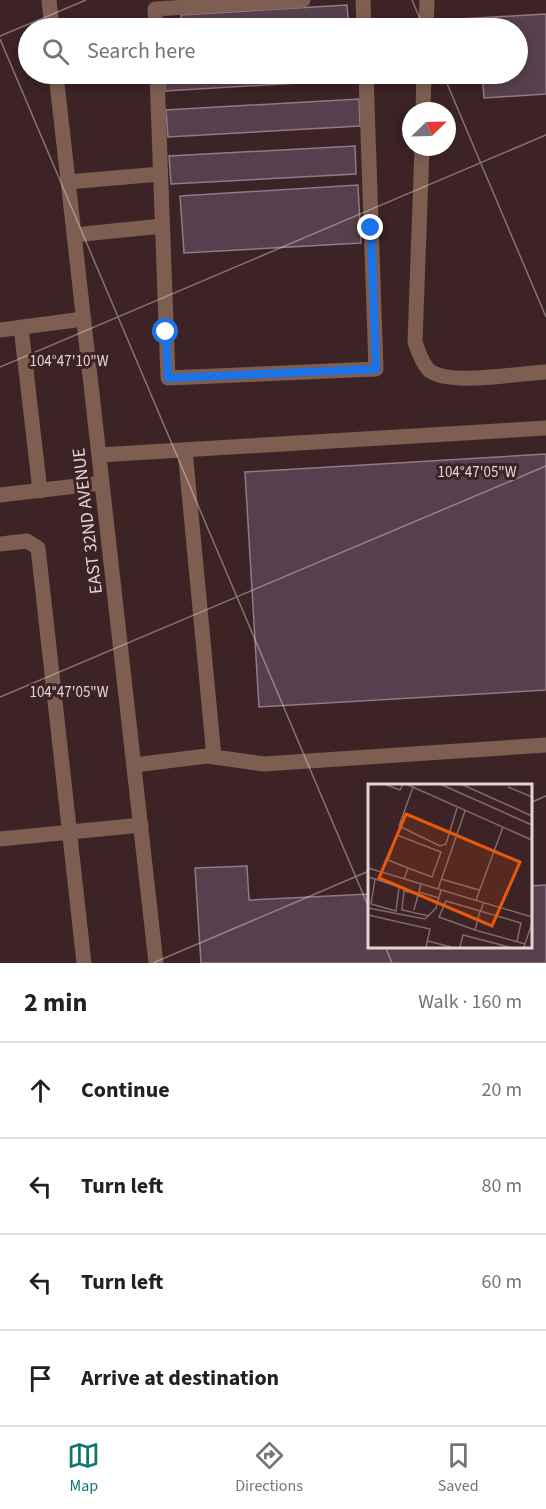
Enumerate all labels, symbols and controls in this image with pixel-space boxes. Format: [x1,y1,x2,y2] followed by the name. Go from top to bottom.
[18,18,528,84] search box
[39,35,72,68] icon: search
[87,35,195,67] text: Search here
[402,102,456,156] north arrow
[357,214,383,240] route end
[152,318,178,344] route start
[29,351,109,372] text: 104°47'10"W
[66,446,109,595] street label: EAST 32ND AVENUE
[437,462,517,483] text: 104°47'05"W
[29,682,109,703] text: 104°47'05"W
[368,784,531,948] inset map
[24,984,87,1021] text: 2 min
[418,988,522,1016] text: Walk · 160 m
[24,1074,57,1107] icon: ahead
[81,1074,170,1106] text: Continue
[482,1076,522,1104] text: 20 m
[24,1170,57,1203] icon: left
[81,1170,163,1202] text: Turn left
[482,1172,522,1200] text: 80 m
[24,1266,57,1299] icon: left
[81,1266,163,1298] text: Turn left
[482,1268,522,1296] text: 60 m
[24,1362,57,1395] icon: arrive
[81,1362,279,1394] text: Arrive at destination
[67,1439,100,1497] tab: Map
[235,1439,303,1497] tab: Directions
[438,1439,479,1497] tab: Saved

